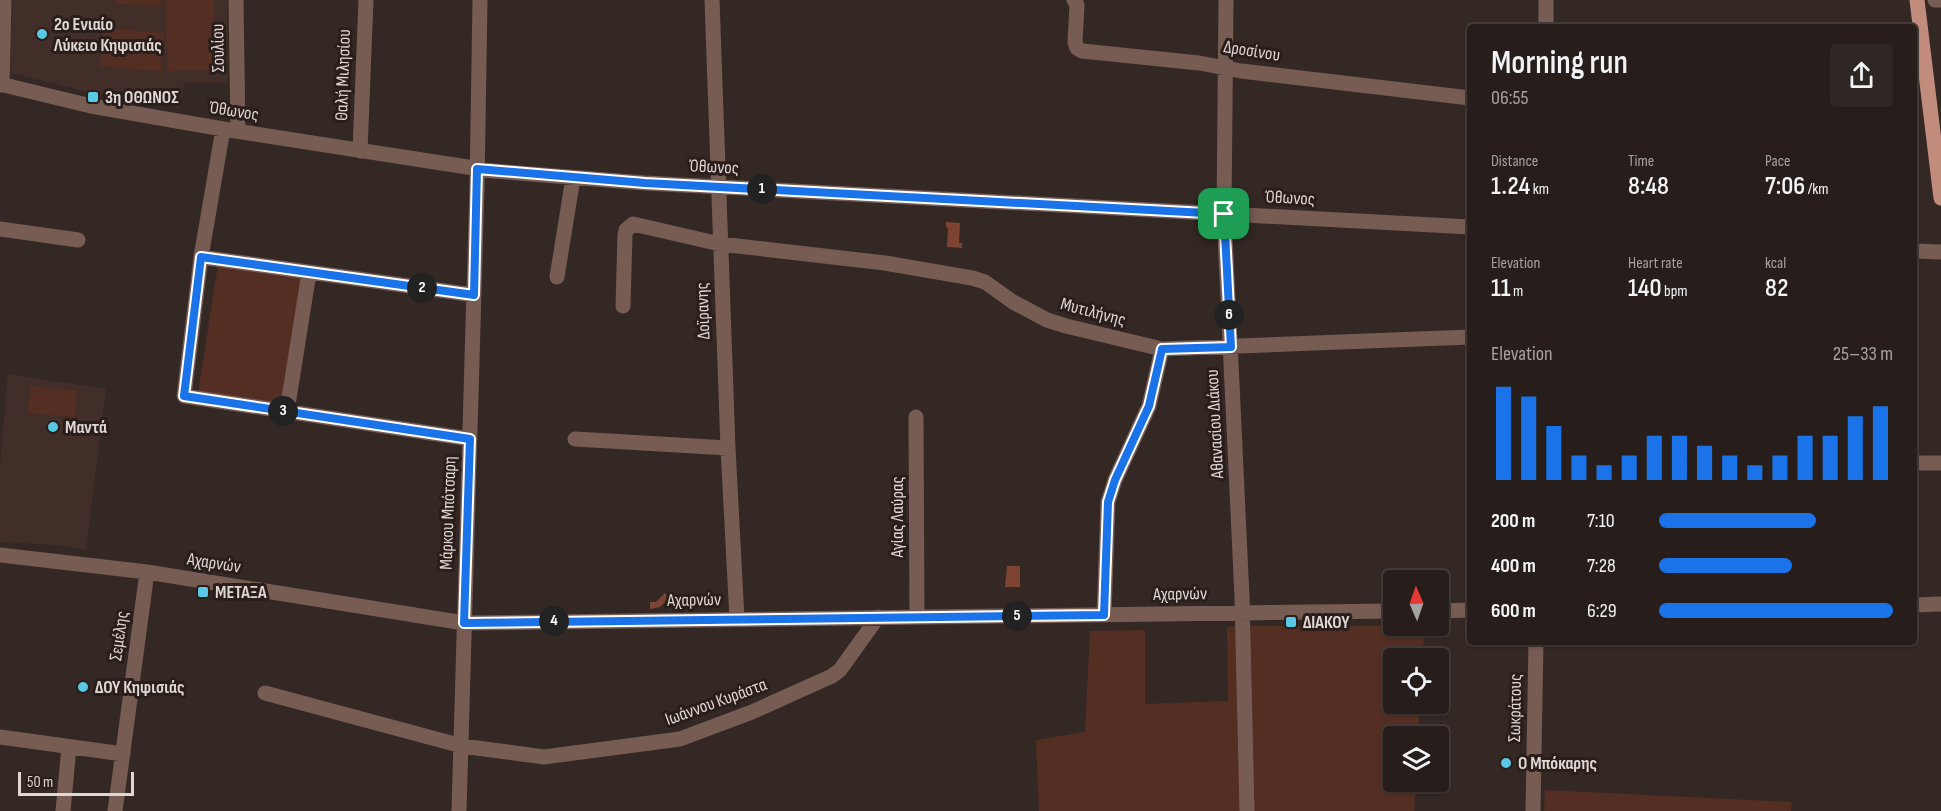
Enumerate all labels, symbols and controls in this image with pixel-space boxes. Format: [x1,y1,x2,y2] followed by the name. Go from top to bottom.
[53,14,162,56] place label: 2ο Ενιαίο Λύκειο Κηφισιάς
[207,24,229,72] street label: Σουλίου
[35,27,49,41] marker: 2ο Ενιαίο Λύκειο Κηφισιάς
[331,29,355,121] street label: Θαλή Μιλησίου
[1222,36,1282,66] street label: Δροσίνου
[1491,43,1628,83] text: Morning run
[1830,44,1893,107] button: share
[1491,86,1529,110] text: 06:55
[105,87,179,108] place label: 3η ΟΘΩΝΟΣ
[86,90,100,104] marker: 3η ΟΘΩΝΟΣ
[207,97,260,125] street label: Όθωνος
[1491,152,1538,171] text: Distance
[1628,152,1654,171] text: Time
[1765,152,1790,171] text: Pace
[688,155,739,179] street label: Όθωνος
[1491,171,1530,202] text: 1.24
[1628,171,1669,202] text: 8:48
[1765,171,1805,202] text: 7:06
[747,174,777,204] pin: 1
[759,179,765,198] text: 1
[1530,180,1549,199] text: km
[1805,180,1829,199] text: /km
[1264,186,1315,210] street label: Όθωνος
[1198,188,1249,239] pin
[1207,197,1240,230] icon: arrive
[1491,254,1540,273] text: Elevation
[1628,254,1683,273] text: Heart rate
[1765,254,1786,273] text: kcal
[407,273,437,303] pin: 2
[1491,273,1510,304] text: 11
[1628,273,1661,304] text: 140
[1765,273,1788,304] text: 82
[418,278,426,297] text: 2
[692,282,714,340] street label: Δοϊρανης
[1510,282,1523,301] text: m
[1661,282,1688,301] text: bpm
[1058,293,1128,331] street label: Μυτιλήνης
[1214,300,1244,330] pin: 6
[1225,305,1233,324] text: 6
[1491,342,1553,366] text: Elevation
[1833,342,1893,366] text: 25–33 m
[1202,369,1228,480] street label: Αθανασίου Διάκου
[268,396,298,426] pin: 3
[279,401,287,420] text: 3
[65,417,107,438] place label: Μαντά
[46,420,60,434] marker: Μαντά
[436,456,460,570] street label: Μάρκου Μπότσαρη
[887,477,908,559] street label: Αγίας Λαύρας
[1491,509,1535,533] text: 200 m
[1587,509,1615,533] text: 7:10
[185,548,242,578] street label: Αχαρνών
[1491,554,1536,578] text: 400 m
[1587,554,1616,578] text: 7:28
[1383,570,1449,636] north arrow
[1383,570,1449,792] map controls
[215,582,267,603] place label: ΜΕΤΑΞΑ
[1152,583,1207,605] street label: Αχαρνών
[196,585,210,599] marker: ΜΕΤΑΞΑ
[666,589,721,611] street label: Αχαρνών
[1491,599,1536,623] text: 600 m
[1587,599,1617,623] text: 6:29
[1002,601,1032,631] pin: 5
[539,606,569,636] pin: 4
[1013,606,1021,625] text: 5
[105,610,133,662] street label: Σεμέλης
[550,611,558,630] text: 4
[1303,612,1350,633] place label: ΔΙΑΚΟΥ
[1284,615,1298,629] marker: ΔΙΑΚΟΥ
[1383,648,1449,714] button: locate
[662,674,770,730] street label: Ιωάννου Κυράστα
[1504,674,1526,742] street label: Σωκράτους
[95,677,184,698] place label: ΔΟΥ Κηφισιάς
[76,680,90,694] marker: ΔΟΥ Κηφισιάς
[1383,726,1449,792] button: layers
[1518,753,1597,774] place label: Ο Μπόκαρης
[1499,756,1513,770] marker: Ο Μπόκαρης
[18,769,134,796] scale bar
[27,773,53,792] text: 50 m

